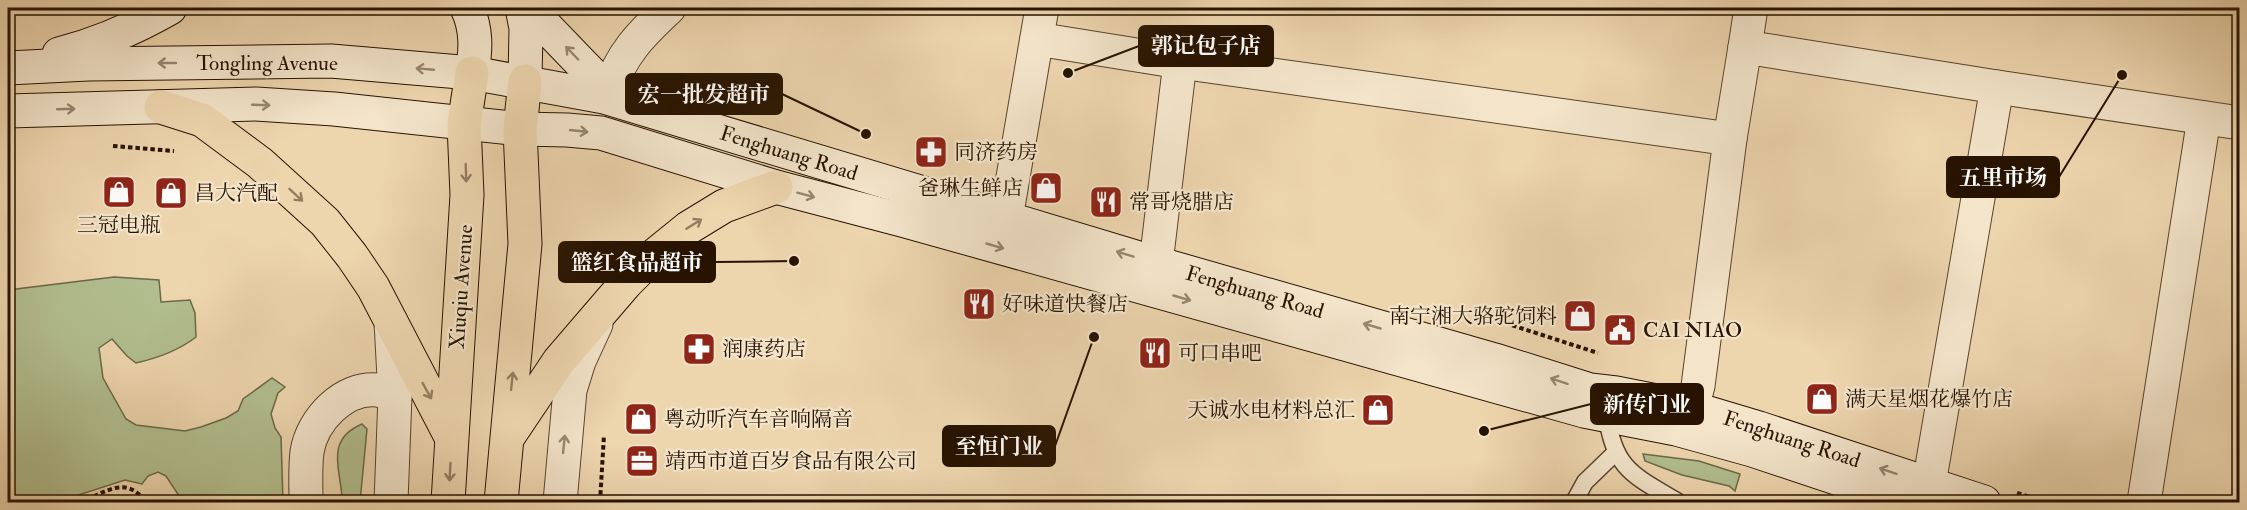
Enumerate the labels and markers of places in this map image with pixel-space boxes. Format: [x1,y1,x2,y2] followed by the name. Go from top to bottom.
[1139,26,1273,66] callout: 郭记包子店
[626,74,782,114] callout: 宏一批发超市
[913,134,949,170] pharmacy icon: 同济药房
[954,139,1038,166] place label: 同济药房
[1947,157,2059,197] callout: 五里市场
[1028,170,1064,206] shop icon: 爸琳生鲜店
[101,174,137,210] shop icon: 三冠电瓶
[153,175,189,211] shop icon: 昌大汽配
[918,175,1023,202] place label: 爸琳生鲜店
[194,180,278,207] place label: 昌大汽配
[1088,184,1124,220] restaurant icon: 常哥烧腊店
[1129,189,1234,216] place label: 常哥烧腊店
[77,212,161,239] place label: 三冠电瓶
[559,242,715,282] callout: 篮红食品超市
[961,286,997,322] restaurant icon: 好味道快餐店
[1002,291,1128,318] place label: 好味道快餐店
[1562,298,1598,334] shop icon: 南宁湘大骆驼饲料
[1389,303,1557,330] place label: 南宁湘大骆驼饲料
[1602,312,1638,348] public building icon: CAI NIAO
[1643,317,1742,344] place label: CAI NIAO
[681,331,717,367] pharmacy icon: 润康药店
[1137,335,1173,371] restaurant icon: 可口串吧
[722,336,806,363] place label: 润康药店
[1178,340,1262,367] place label: 可口串吧
[1804,381,1840,417] shop icon: 满天星烟花爆竹店
[1591,384,1703,424] callout: 新传门业
[1845,386,2013,413] place label: 满天星烟花爆竹店
[1360,392,1396,428] shop icon: 天诚水电材料总汇
[1187,397,1355,424] place label: 天诚水电材料总汇
[623,401,659,437] shop icon: 粤动听汽车音响隔音
[664,406,853,433] place label: 粤动听汽车音响隔音
[943,426,1055,466] callout: 至恒门业
[624,443,660,479] office icon: 靖西市道百岁食品有限公司
[665,448,917,475] place label: 靖西市道百岁食品有限公司

